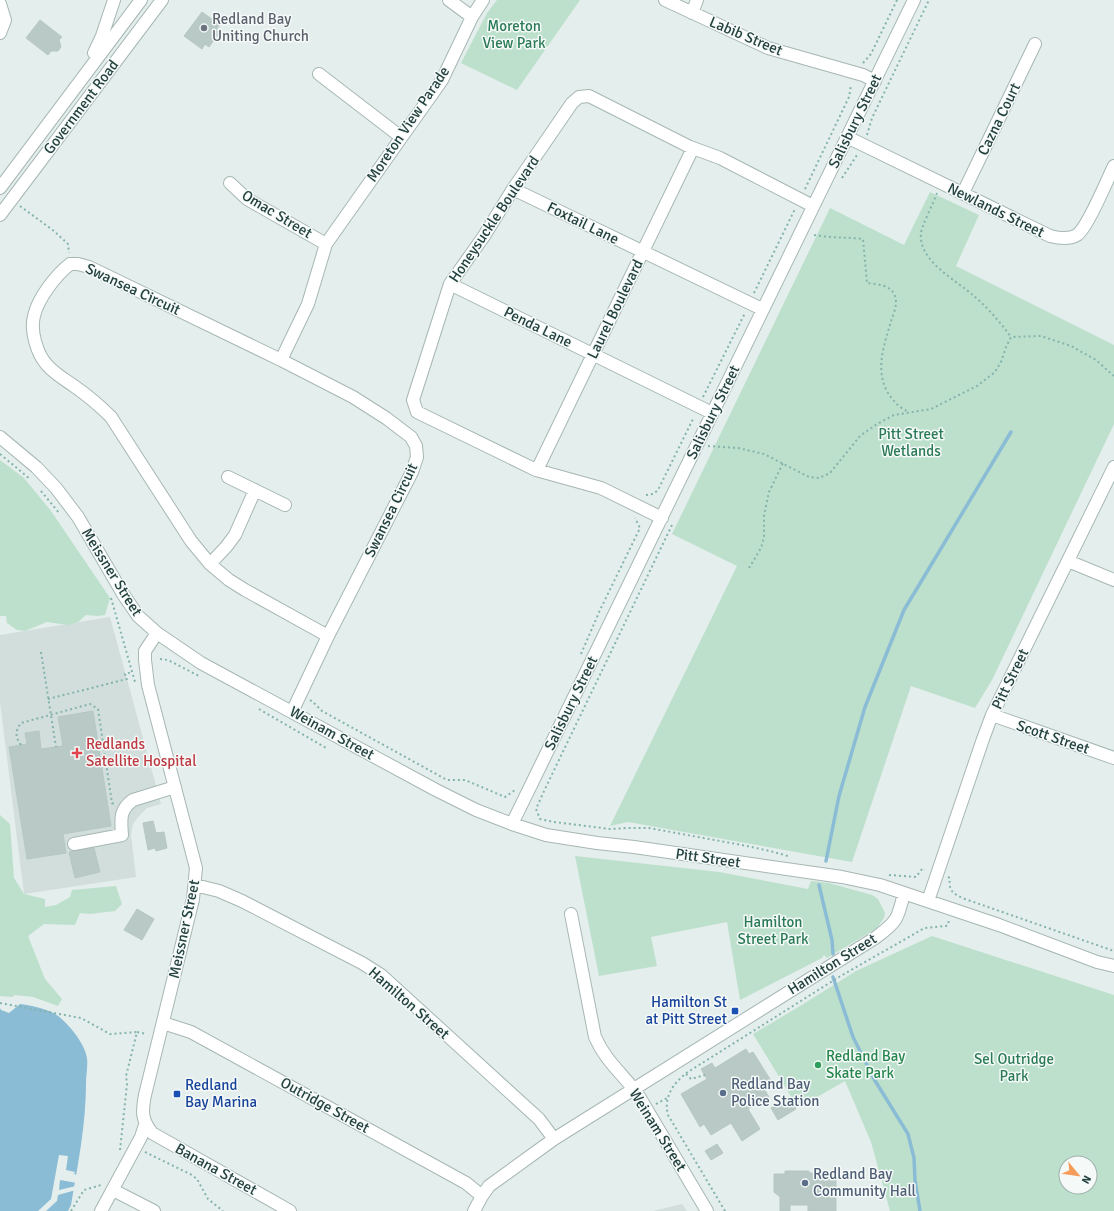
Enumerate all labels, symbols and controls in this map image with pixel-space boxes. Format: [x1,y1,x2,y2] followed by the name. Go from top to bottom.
[212,10,309,45] place label: Redland Bay Uniting Church
[707,13,785,59] street label: Labib Street
[483,17,546,52] park label: Moreton View Park
[199,23,209,33] marker: Redland Bay Uniting Church
[40,56,122,158] street label: Government Road
[363,63,453,185] street label: Moreton View Parade
[824,71,886,171] street label: Salisbury Street
[974,80,1024,158] street label: Cazna Court
[445,152,543,286] street label: Honeysuckle Boulevard
[945,179,1047,241] street label: Newlands Street
[239,186,315,242] street label: Omac Street
[544,198,622,248] street label: Foxtail Lane
[583,256,647,362] street label: Laurel Boulevard
[83,259,183,319] street label: Swansea Circuit
[501,303,575,351] street label: Penda Lane
[682,362,744,462] street label: Salisbury Street
[878,425,944,460] park label: Pitt Street Wetlands
[360,460,422,560] street label: Swansea Circuit
[78,525,146,619] street label: Meissner Street
[988,646,1032,712] street label: Pitt Street
[540,653,602,753] street label: Salisbury Street
[287,702,377,764] street label: Weinam Street
[1014,716,1092,758] street label: Scott Street
[86,735,197,770] place label: Redlands Satellite Hospital
[71,747,83,759] marker: Redlands Satellite Hospital
[674,845,742,871] street label: Pitt Street
[165,878,203,980] street label: Meissner Street
[737,913,809,948] park label: Hamilton Street Park
[784,930,880,998] street label: Hamilton Street
[365,963,453,1043] street label: Hamilton Street
[646,993,727,1028] place label: Hamilton St at Pitt Street
[730,1006,740,1016] marker: Hamilton St at Pitt Street
[826,1047,905,1082] place label: Redland Bay Skate Park
[974,1050,1054,1085] park label: Sel Outridge Park
[813,1060,823,1070] marker: Redland Bay Skate Park
[277,1073,373,1137] street label: Outridge Street
[731,1075,820,1110] place label: Redland Bay Police Station
[185,1076,257,1111] place label: Redland Bay Marina
[625,1085,691,1175] street label: Weinam Street
[718,1088,728,1098] marker: Redland Bay Police Station
[172,1089,182,1099] marker: Redland Bay Marina
[172,1139,260,1199] street label: Banana Street
[1058,1155,1098,1195] north arrow
[813,1165,916,1200] place label: Redland Bay Community Hall
[1079,1173,1094,1186] text: N
[800,1178,810,1188] marker: Redland Bay Community Hall

